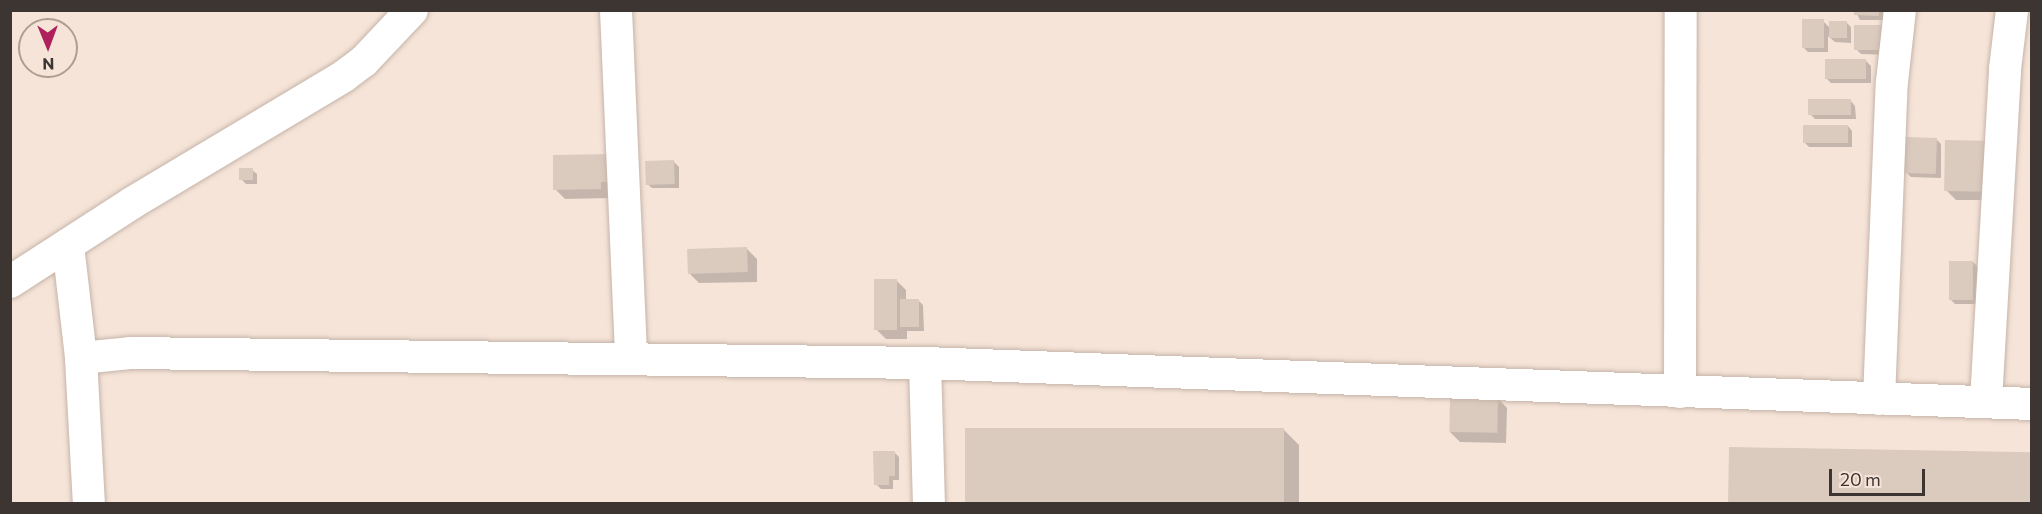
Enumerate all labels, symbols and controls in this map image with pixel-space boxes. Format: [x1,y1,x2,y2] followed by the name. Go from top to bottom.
[18,18,78,78] north arrow
[42,55,54,74] text: N
[1832,457,1928,495] scale bar
[1840,468,1881,490] text: 20 m

